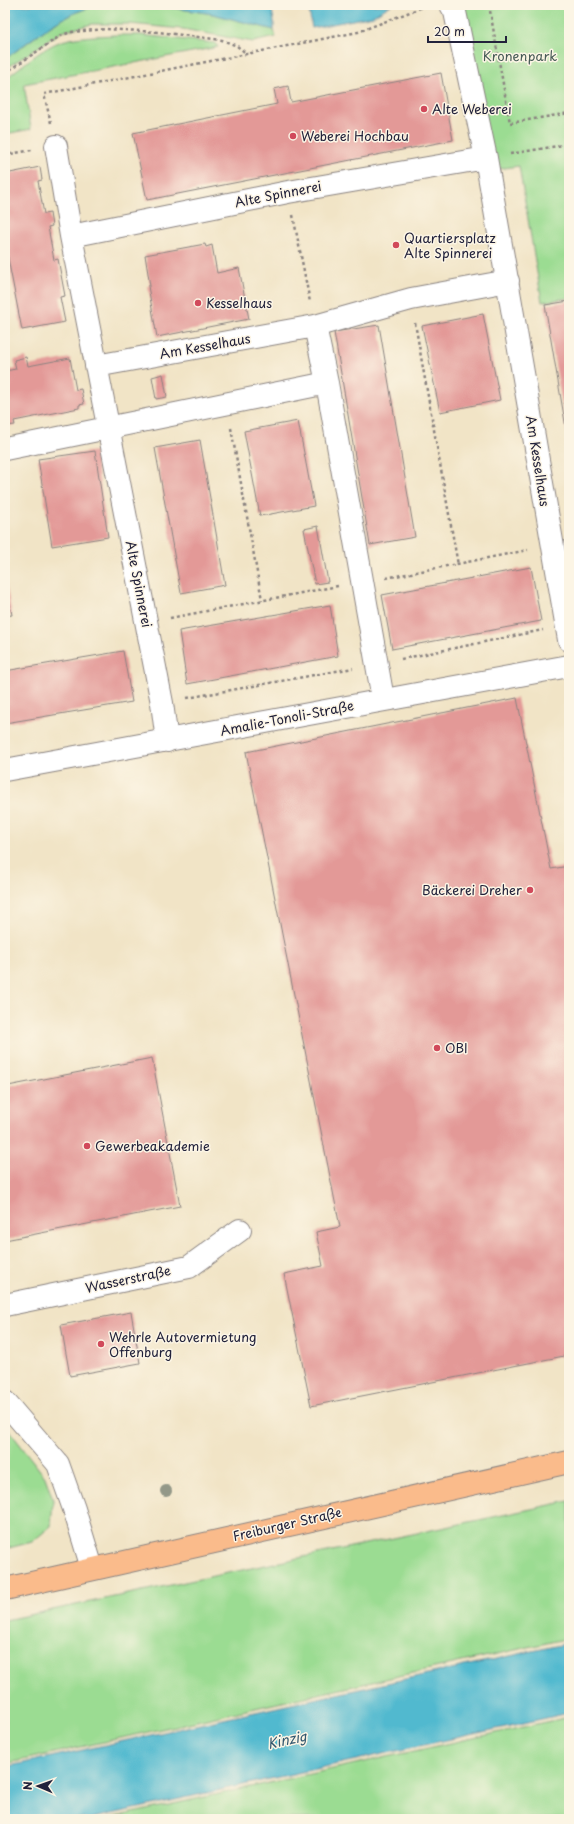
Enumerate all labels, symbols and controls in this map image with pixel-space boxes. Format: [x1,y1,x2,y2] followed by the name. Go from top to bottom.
[428,18,506,44] scale bar
[434,22,465,40] text: 20 m
[483,46,557,65] park label: Kronenpark
[432,99,512,118] place label: Alte Weberei
[419,104,429,114] marker: Alte Weberei
[301,126,409,145] place label: Weberei Hochbau
[288,131,298,141] marker: Weberei Hochbau
[233,176,323,211] street label: Alte Spinnerei
[404,228,496,262] place label: Quartiersplatz Alte Spinnerei
[391,240,401,250] marker: Quartiersplatz Alte Spinnerei
[206,293,272,312] place label: Kesselhaus
[193,298,203,308] marker: Kesselhaus
[158,328,252,363] street label: Am Kesselhaus
[522,414,555,508] street label: Am Kesselhaus
[122,539,157,629] street label: Alte Spinnerei
[218,695,355,740] street label: Amalie-Tonoli-Straße
[422,880,523,899] place label: Bäckerei Dreher
[525,885,535,895] marker: Bäckerei Dreher
[445,1038,468,1057] place label: OBI
[432,1043,442,1053] marker: OBI
[95,1136,210,1155] place label: Gewerbeakademie
[82,1141,92,1151] marker: Gewerbeakademie
[83,1260,172,1297] street label: Wasserstraße
[109,1327,256,1361] place label: Wehrle Autovermietung Offenburg
[96,1339,106,1349] marker: Wehrle Autovermietung Offenburg
[231,1502,343,1545] street label: Freiburger Straße
[265,1725,310,1754] water label: Kinzig
[18,1766,58,1806] north arrow
[19,1781,36,1790] text: N

